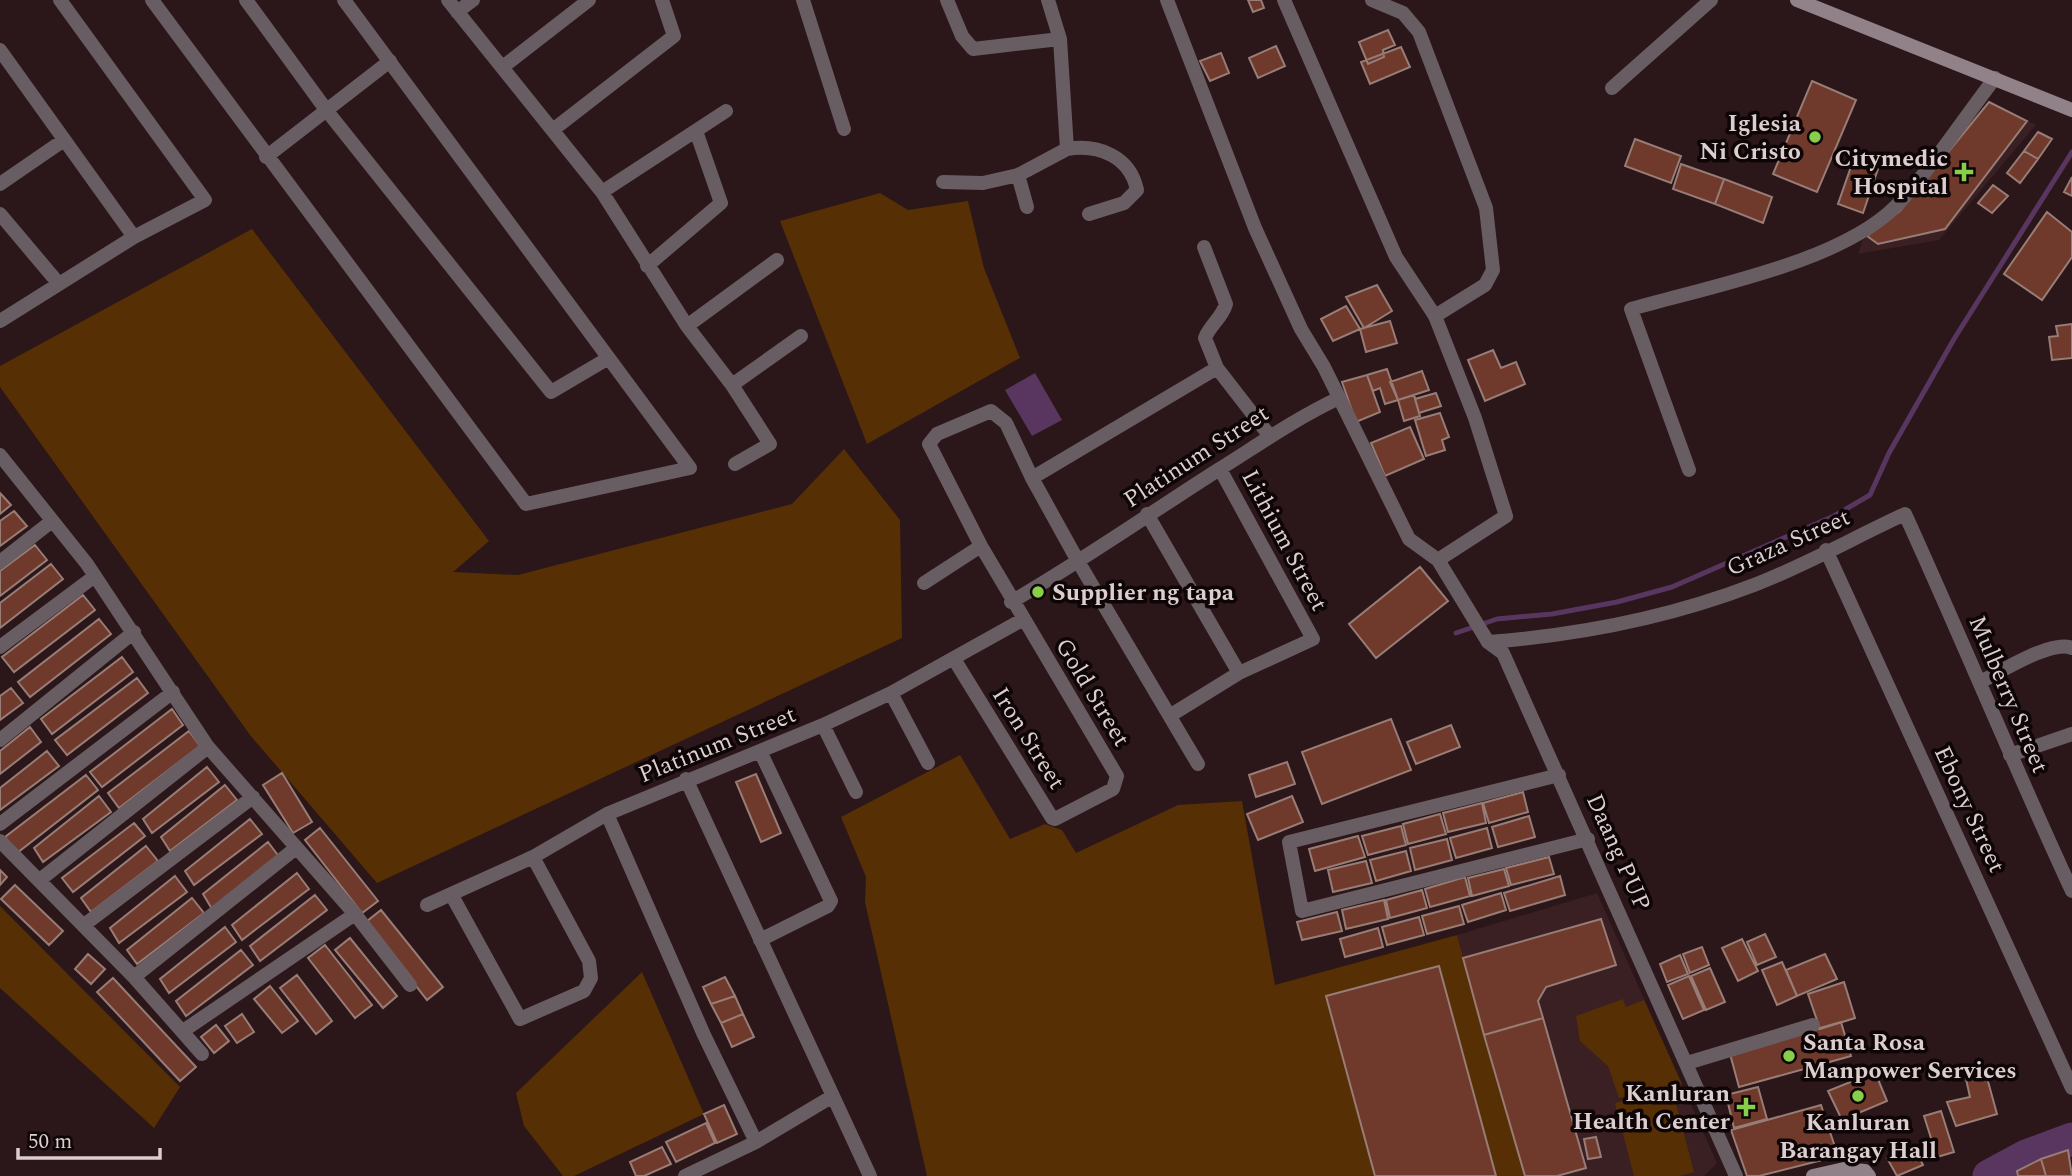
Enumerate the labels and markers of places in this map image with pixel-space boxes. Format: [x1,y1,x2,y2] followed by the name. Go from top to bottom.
[1700,106,1802,170] place label: Iglesia Ni Cristo
[1807,129,1823,145] marker: Iglesia Ni Cristo
[1835,141,1948,205] place label: Citymedic Hospital
[1954,162,1974,182] marker: Citymedic Hospital
[1052,575,1235,611] place label: Supplier ng tapa
[1030,584,1046,600] marker: Supplier ng tapa
[1803,1025,2017,1089] place label: Santa Rosa Manpower Services
[1781,1048,1797,1064] marker: Santa Rosa Manpower Services
[1573,1076,1731,1140] place label: Kanluran Health Center
[1850,1088,1866,1104] marker: Kanluran Barangay Hall
[1736,1097,1756,1117] marker: Kanluran Health Center
[1779,1105,1937,1169] place label: Kanluran Barangay Hall

